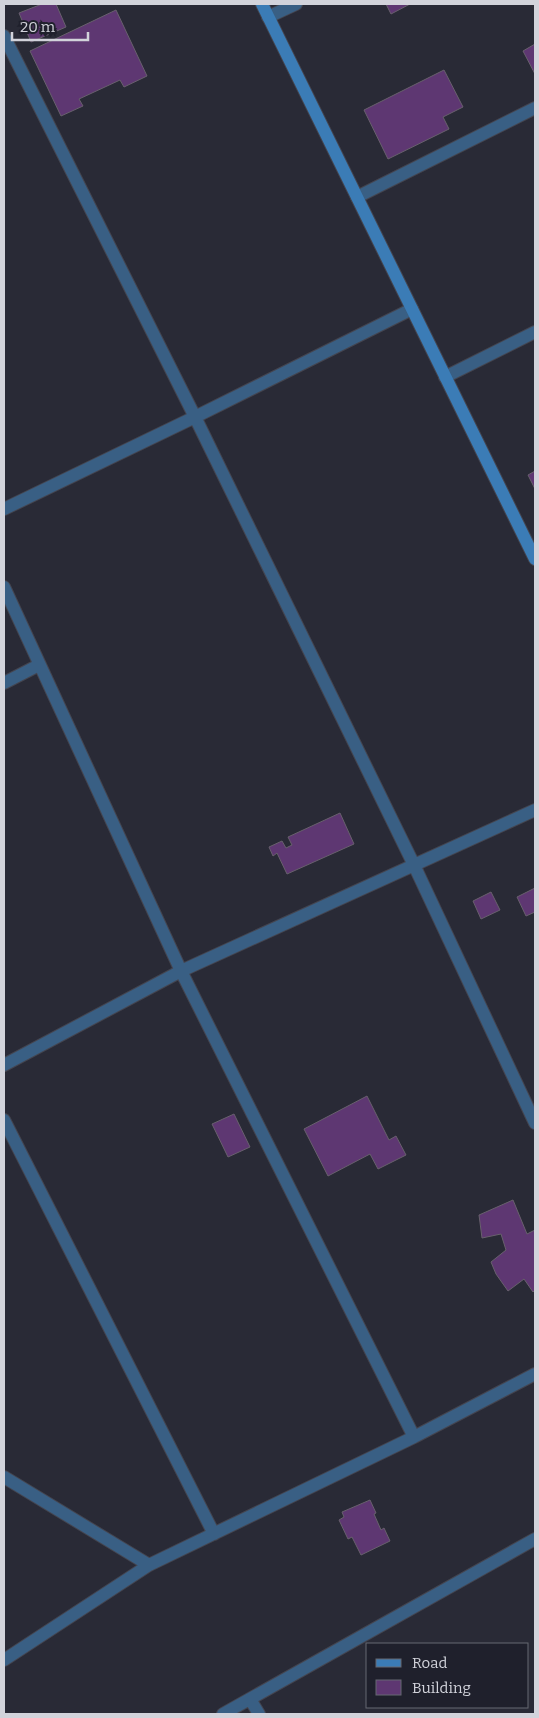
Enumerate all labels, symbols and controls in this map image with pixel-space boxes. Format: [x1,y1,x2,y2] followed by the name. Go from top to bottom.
[12,10,89,42] scale bar
[20,18,56,36] text: 20 m
[366,1643,529,1708] legend
[412,1654,447,1672] text: Road
[412,1679,471,1697] text: Building

